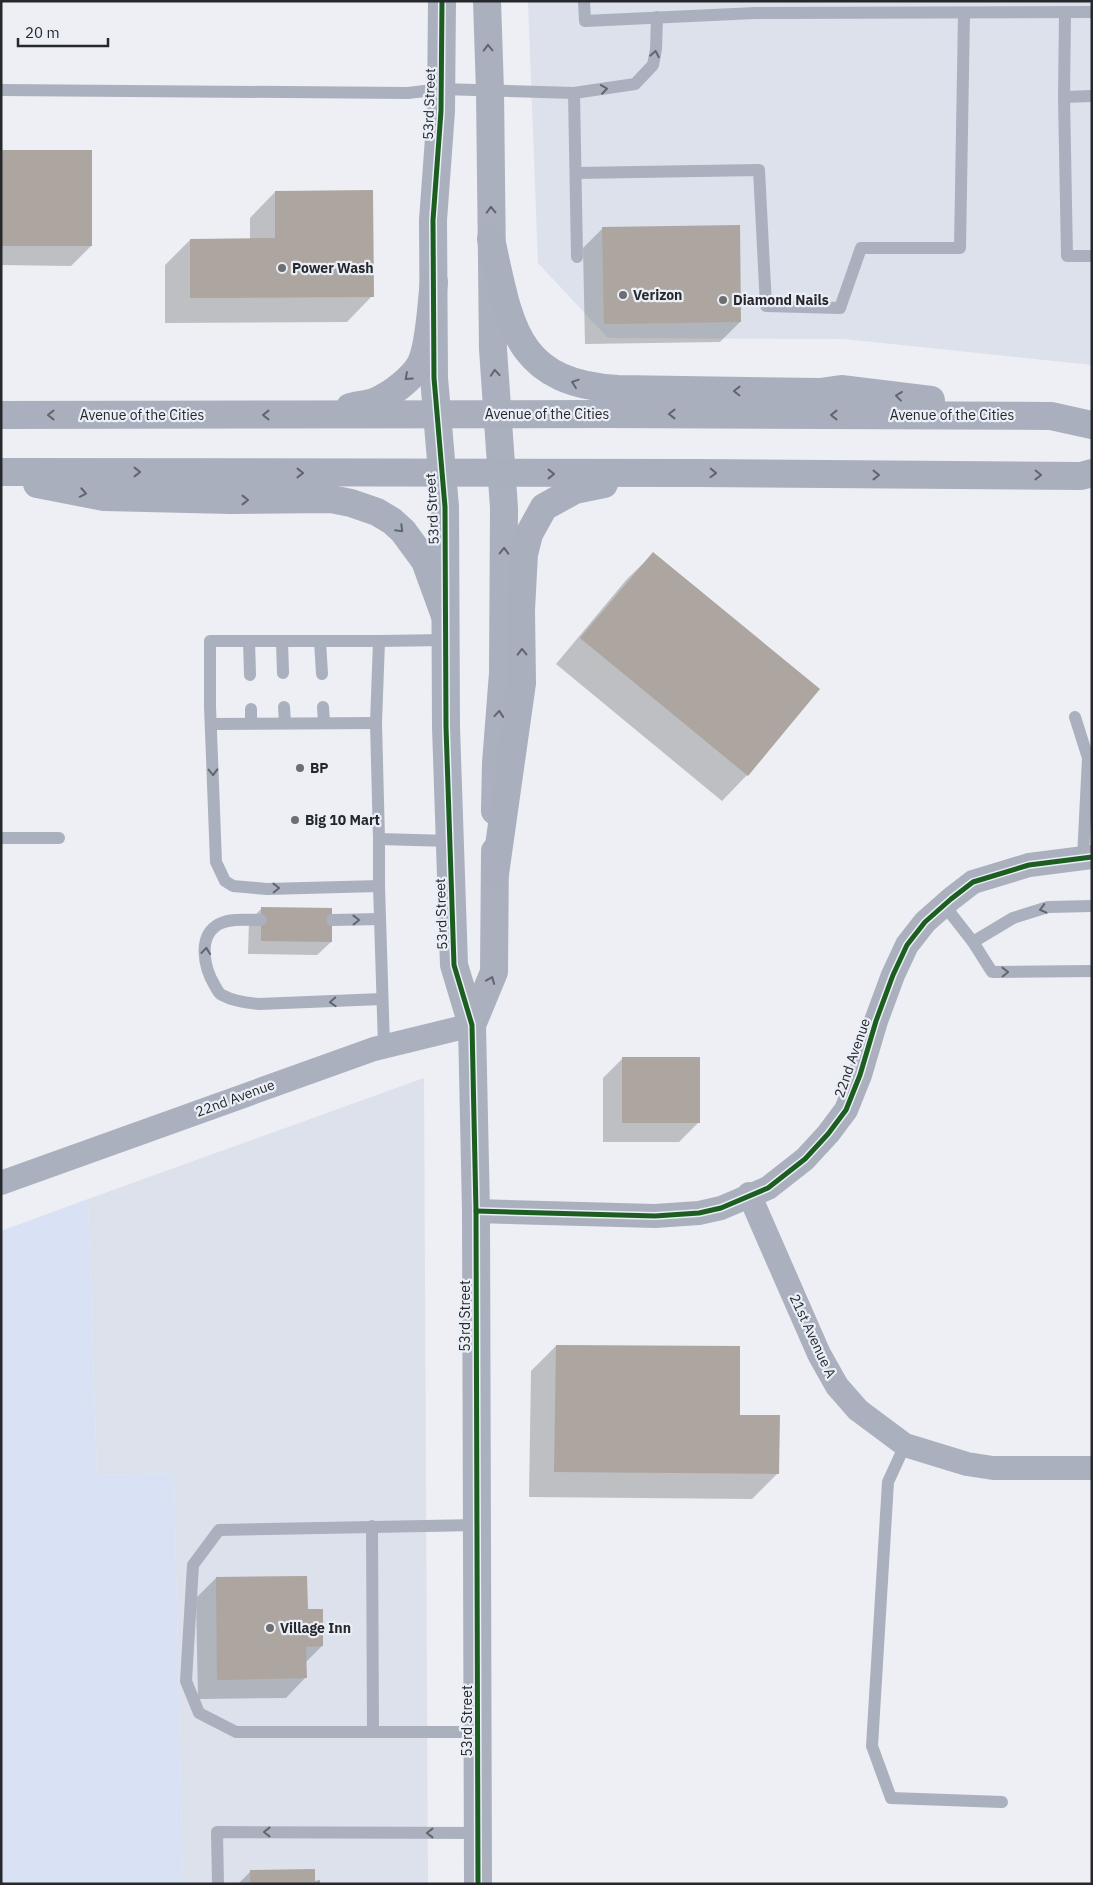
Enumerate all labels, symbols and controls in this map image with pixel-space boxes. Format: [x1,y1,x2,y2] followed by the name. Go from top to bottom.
[18,15,108,47] scale bar
[25,23,60,42] text: 20 m
[483,43,494,51] one-way arrow
[649,50,659,59] one-way arrow
[419,68,439,140] street label: 53rd Street
[600,84,609,94] one-way arrow
[486,206,496,214] one-way arrow
[292,259,374,277] place label: Power Wash
[276,262,288,274] marker: Power Wash
[633,286,682,304] place label: Verizon
[617,289,629,301] marker: Verizon
[733,291,829,309] place label: Diamond Nails
[717,294,729,306] marker: Diamond Nails
[489,368,500,376] one-way arrow
[405,371,414,380] one-way arrow
[571,378,580,388] one-way arrow
[732,386,740,396] one-way arrow
[894,392,903,402] one-way arrow
[485,405,609,423] street label: Avenue of the Cities
[80,406,204,424] street label: Avenue of the Cities
[890,406,1014,424] street label: Avenue of the Cities
[667,409,675,419] one-way arrow
[46,410,54,420] one-way arrow
[261,410,269,420] one-way arrow
[830,410,838,420] one-way arrow
[134,467,142,477] one-way arrow
[296,468,304,478] one-way arrow
[709,468,717,479] one-way arrow
[547,469,555,479] one-way arrow
[872,470,880,480] one-way arrow
[1034,470,1042,481] one-way arrow
[421,473,443,545] street label: 53rd Street
[79,487,88,498] one-way arrow
[242,495,250,505] one-way arrow
[394,523,403,532] one-way arrow
[499,547,509,554] one-way arrow
[516,648,527,656] one-way arrow
[494,709,505,717] one-way arrow
[310,759,329,777] place label: BP
[294,762,306,774] marker: BP
[207,768,218,776] one-way arrow
[305,811,380,829] place label: Big 10 Mart
[289,814,301,826] marker: Big 10 Mart
[431,878,451,950] street label: 53rd Street
[272,883,280,893] one-way arrow
[1039,903,1048,914] one-way arrow
[352,914,360,925] one-way arrow
[200,946,211,954] one-way arrow
[1002,967,1010,977] one-way arrow
[484,976,495,985] one-way arrow
[329,996,337,1007] one-way arrow
[830,1016,874,1100] street label: 22nd Avenue
[193,1075,277,1121] street label: 22nd Avenue
[456,1280,474,1352] street label: 53rd Street
[786,1291,840,1381] street label: 21st Avenue A
[280,1619,351,1637] place label: Village Inn
[264,1622,276,1634] marker: Village Inn
[458,1685,476,1757] street label: 53rd Street
[263,1827,270,1837] one-way arrow
[425,1828,433,1838] one-way arrow

